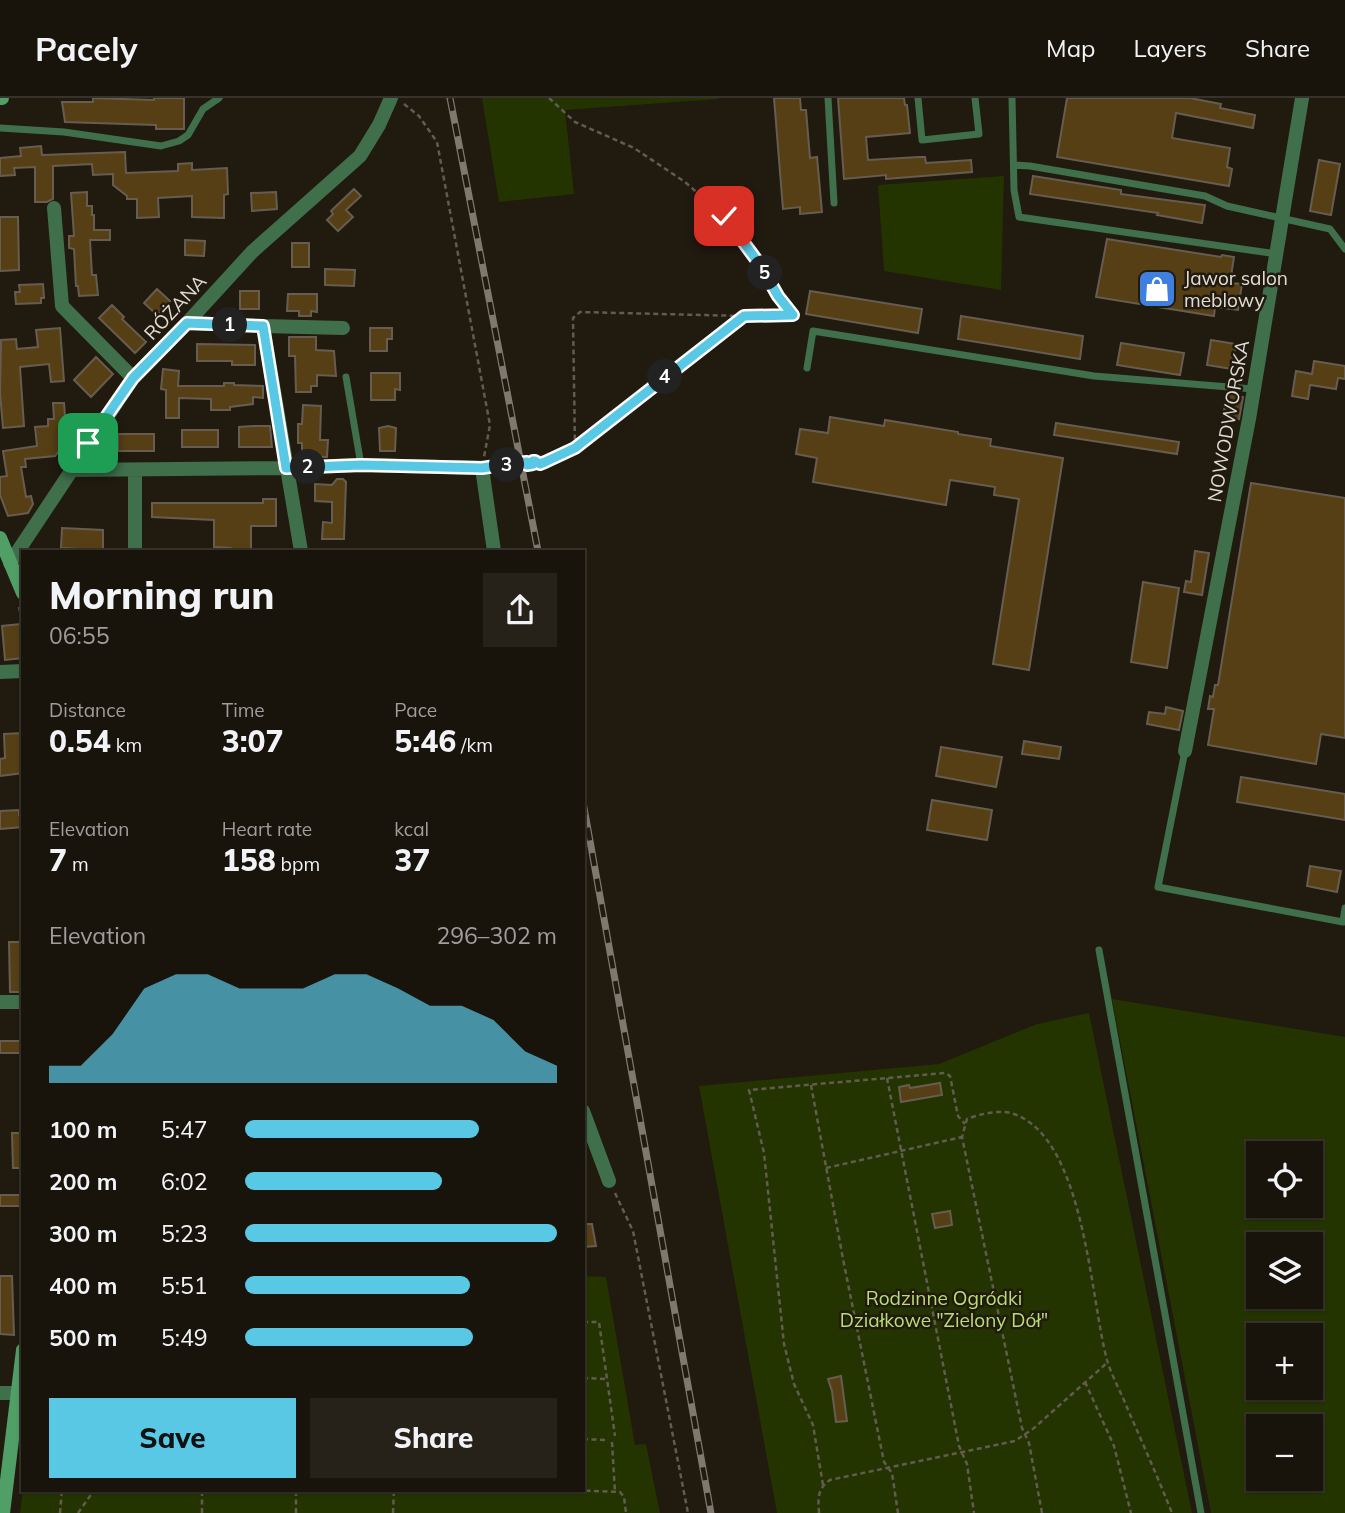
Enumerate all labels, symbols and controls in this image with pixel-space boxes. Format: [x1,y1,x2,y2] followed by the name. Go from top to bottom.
[35,28,138,69] text: Pacely
[1046,33,1095,63] text: Map
[1133,33,1207,63] text: Layers
[1245,33,1310,63] text: Share
[694,186,754,246] pin
[705,197,743,235] icon: check
[748,256,782,290] pin: 5
[759,260,770,284] text: 5
[1184,266,1288,312] place label: Jawor salon meblowy
[1136,268,1178,310] shop icon: Jawor salon meblowy
[139,269,211,345] street label: RÓŻANA
[212,308,247,342] pin: 1
[224,312,235,336] text: 1
[1202,338,1254,504] street label: NOWODWORSKA
[648,360,682,394] pin: 4
[659,364,670,388] text: 4
[58,413,118,473] pin
[69,424,107,462] icon: arrive
[490,448,524,482] pin: 3
[290,450,326,484] pin: 2
[501,452,512,476] text: 3
[302,454,313,478] text: 2
[49,571,275,619] text: Morning run
[483,573,557,647] button: share
[49,621,109,650] text: 06:55
[49,698,126,722] text: Distance
[222,698,265,722] text: Time
[394,698,437,722] text: Pace
[49,722,111,760] text: 0.54
[222,722,283,760] text: 3:07
[394,722,456,760] text: 5:46
[111,733,142,757] text: km
[456,733,493,757] text: /km
[49,817,129,841] text: Elevation
[222,817,312,841] text: Heart rate
[394,817,429,841] text: kcal
[49,841,67,879] text: 7
[222,841,276,879] text: 158
[394,841,430,879] text: 37
[67,852,89,876] text: m
[276,852,320,876] text: bpm
[49,921,146,950] text: Elevation
[436,921,557,950] text: 296–302 m
[49,1115,117,1144] text: 100 m
[161,1115,208,1144] text: 5:47
[1246,1141,1323,1491] map controls
[1246,1141,1323,1218] button: locate
[49,1167,117,1196] text: 200 m
[161,1167,208,1196] text: 6:02
[49,1219,117,1248] text: 300 m
[161,1219,208,1248] text: 5:23
[1246,1232,1323,1309] button: layers
[49,1271,117,1300] text: 400 m
[161,1271,208,1300] text: 5:51
[840,1286,1048,1332] park label: Rodzinne Ogródki Działkowe "Zielony Dół"
[49,1323,117,1352] text: 500 m
[161,1323,208,1352] text: 5:49
[1246,1323,1323,1400] button: +
[49,1398,296,1478] button: Save
[310,1398,557,1478] button: Share
[1246,1414,1323,1491] button: −

